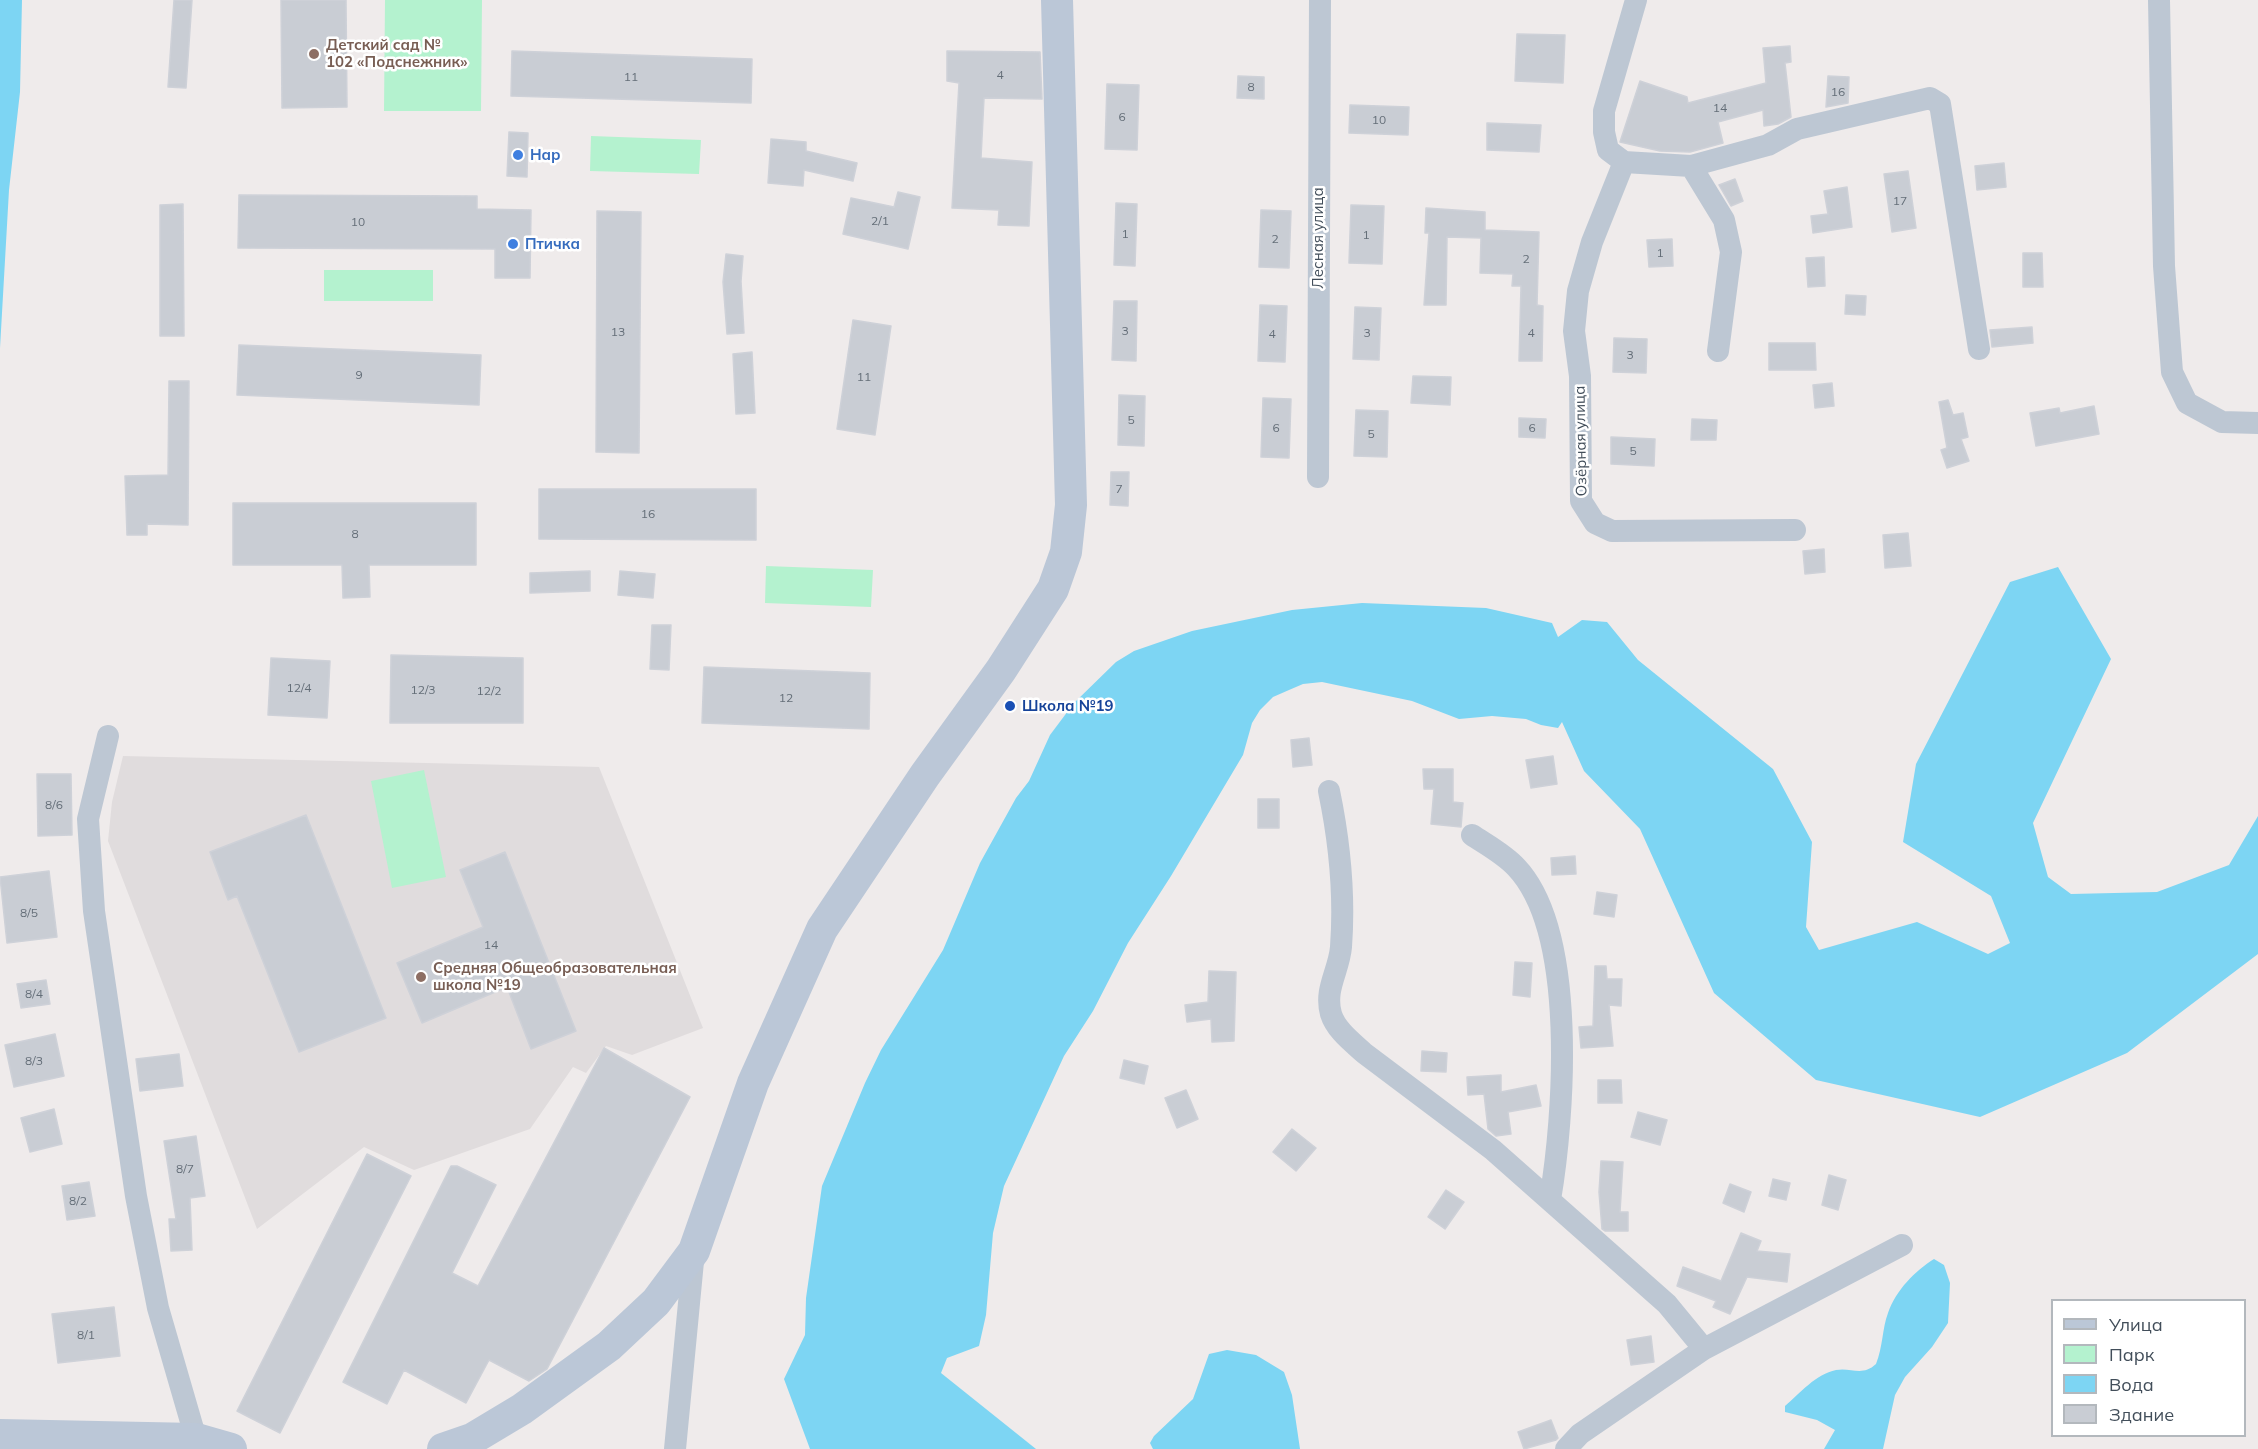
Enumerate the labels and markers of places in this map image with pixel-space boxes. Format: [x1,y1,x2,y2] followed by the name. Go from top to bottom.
[326,36,467,71] place label: Детский сад № 102 «Подснежник»
[307,47,321,61] marker: Детский сад № 102 «Подснежник»
[530,146,561,164] place label: Нар
[511,148,525,162] marker: Нар
[525,235,580,253] place label: Птичка
[506,237,520,251] marker: Птичка
[1022,697,1113,715] place label: Школа №19
[1003,699,1017,713] marker: Школа №19
[433,959,677,994] place label: Средняя Общеобразовательная школа №19
[414,970,428,984] marker: Средняя Общеобразовательная школа №19

